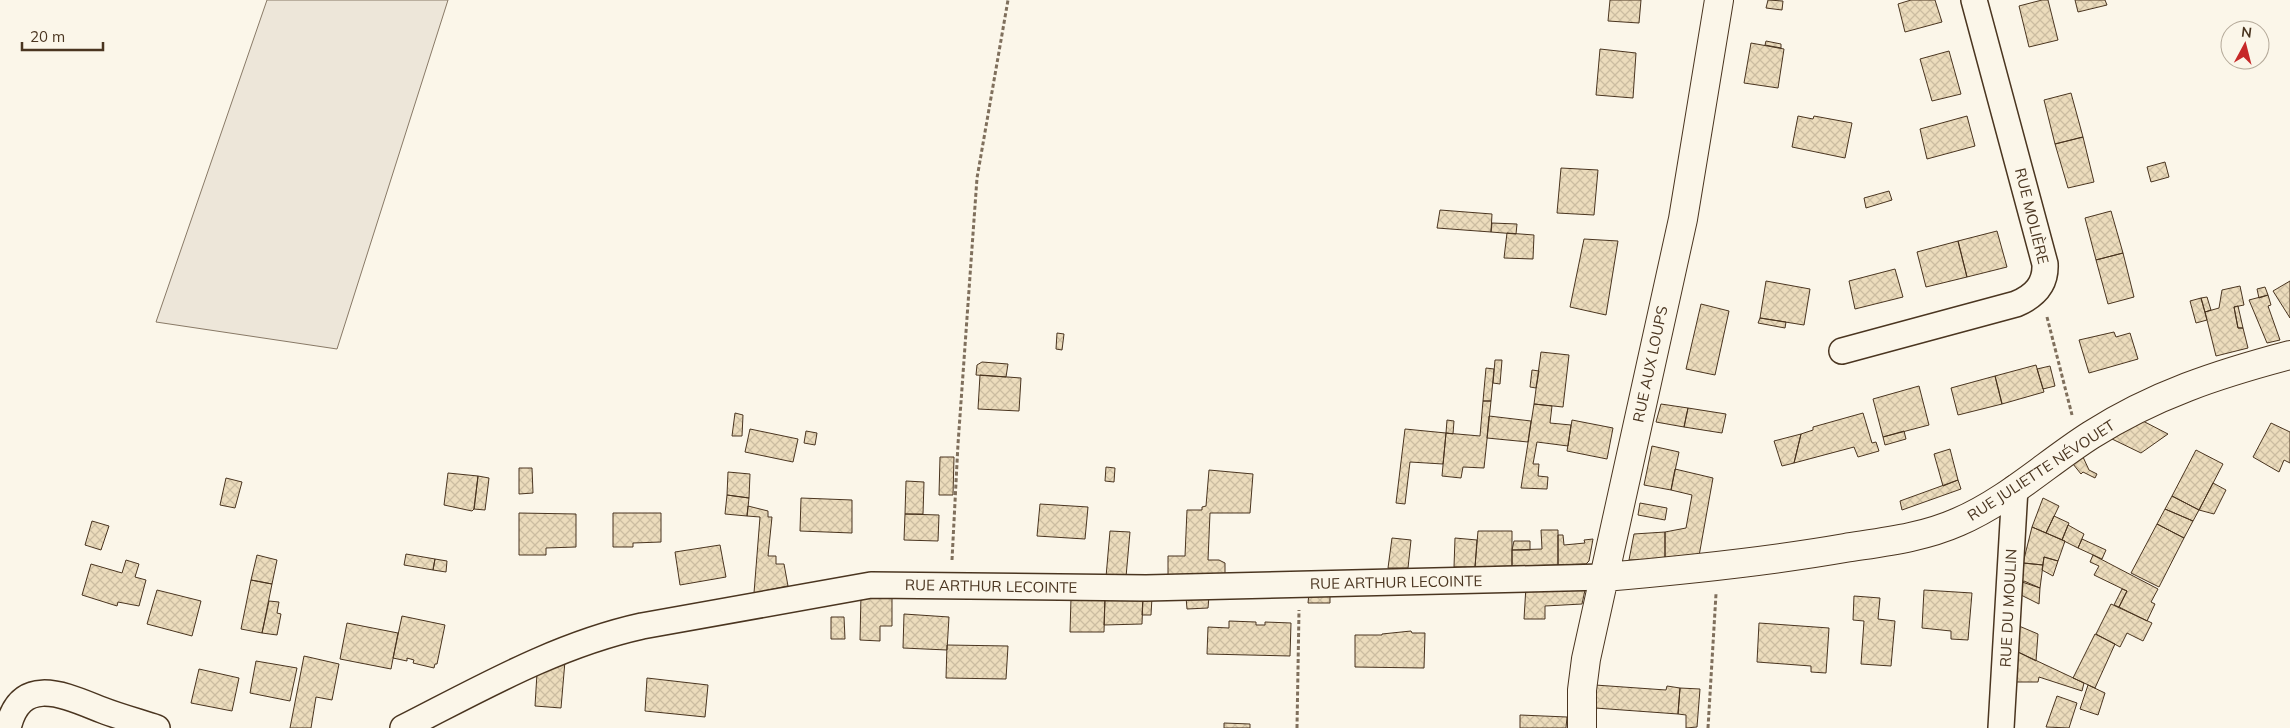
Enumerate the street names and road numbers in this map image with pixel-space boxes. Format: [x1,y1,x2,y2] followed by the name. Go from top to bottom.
[2011,166,2053,266] street label: RUE MOLIÈRE
[1628,304,1672,424] street label: RUE AUX LOUPS
[1964,415,2118,525] street label: RUE JULIETTE NÉVOUET
[1995,548,2021,668] street label: RUE DU MOULIN
[1310,571,1483,593] street label: RUE ARTHUR LECOINTE
[905,575,1078,597] street label: RUE ARTHUR LECOINTE

